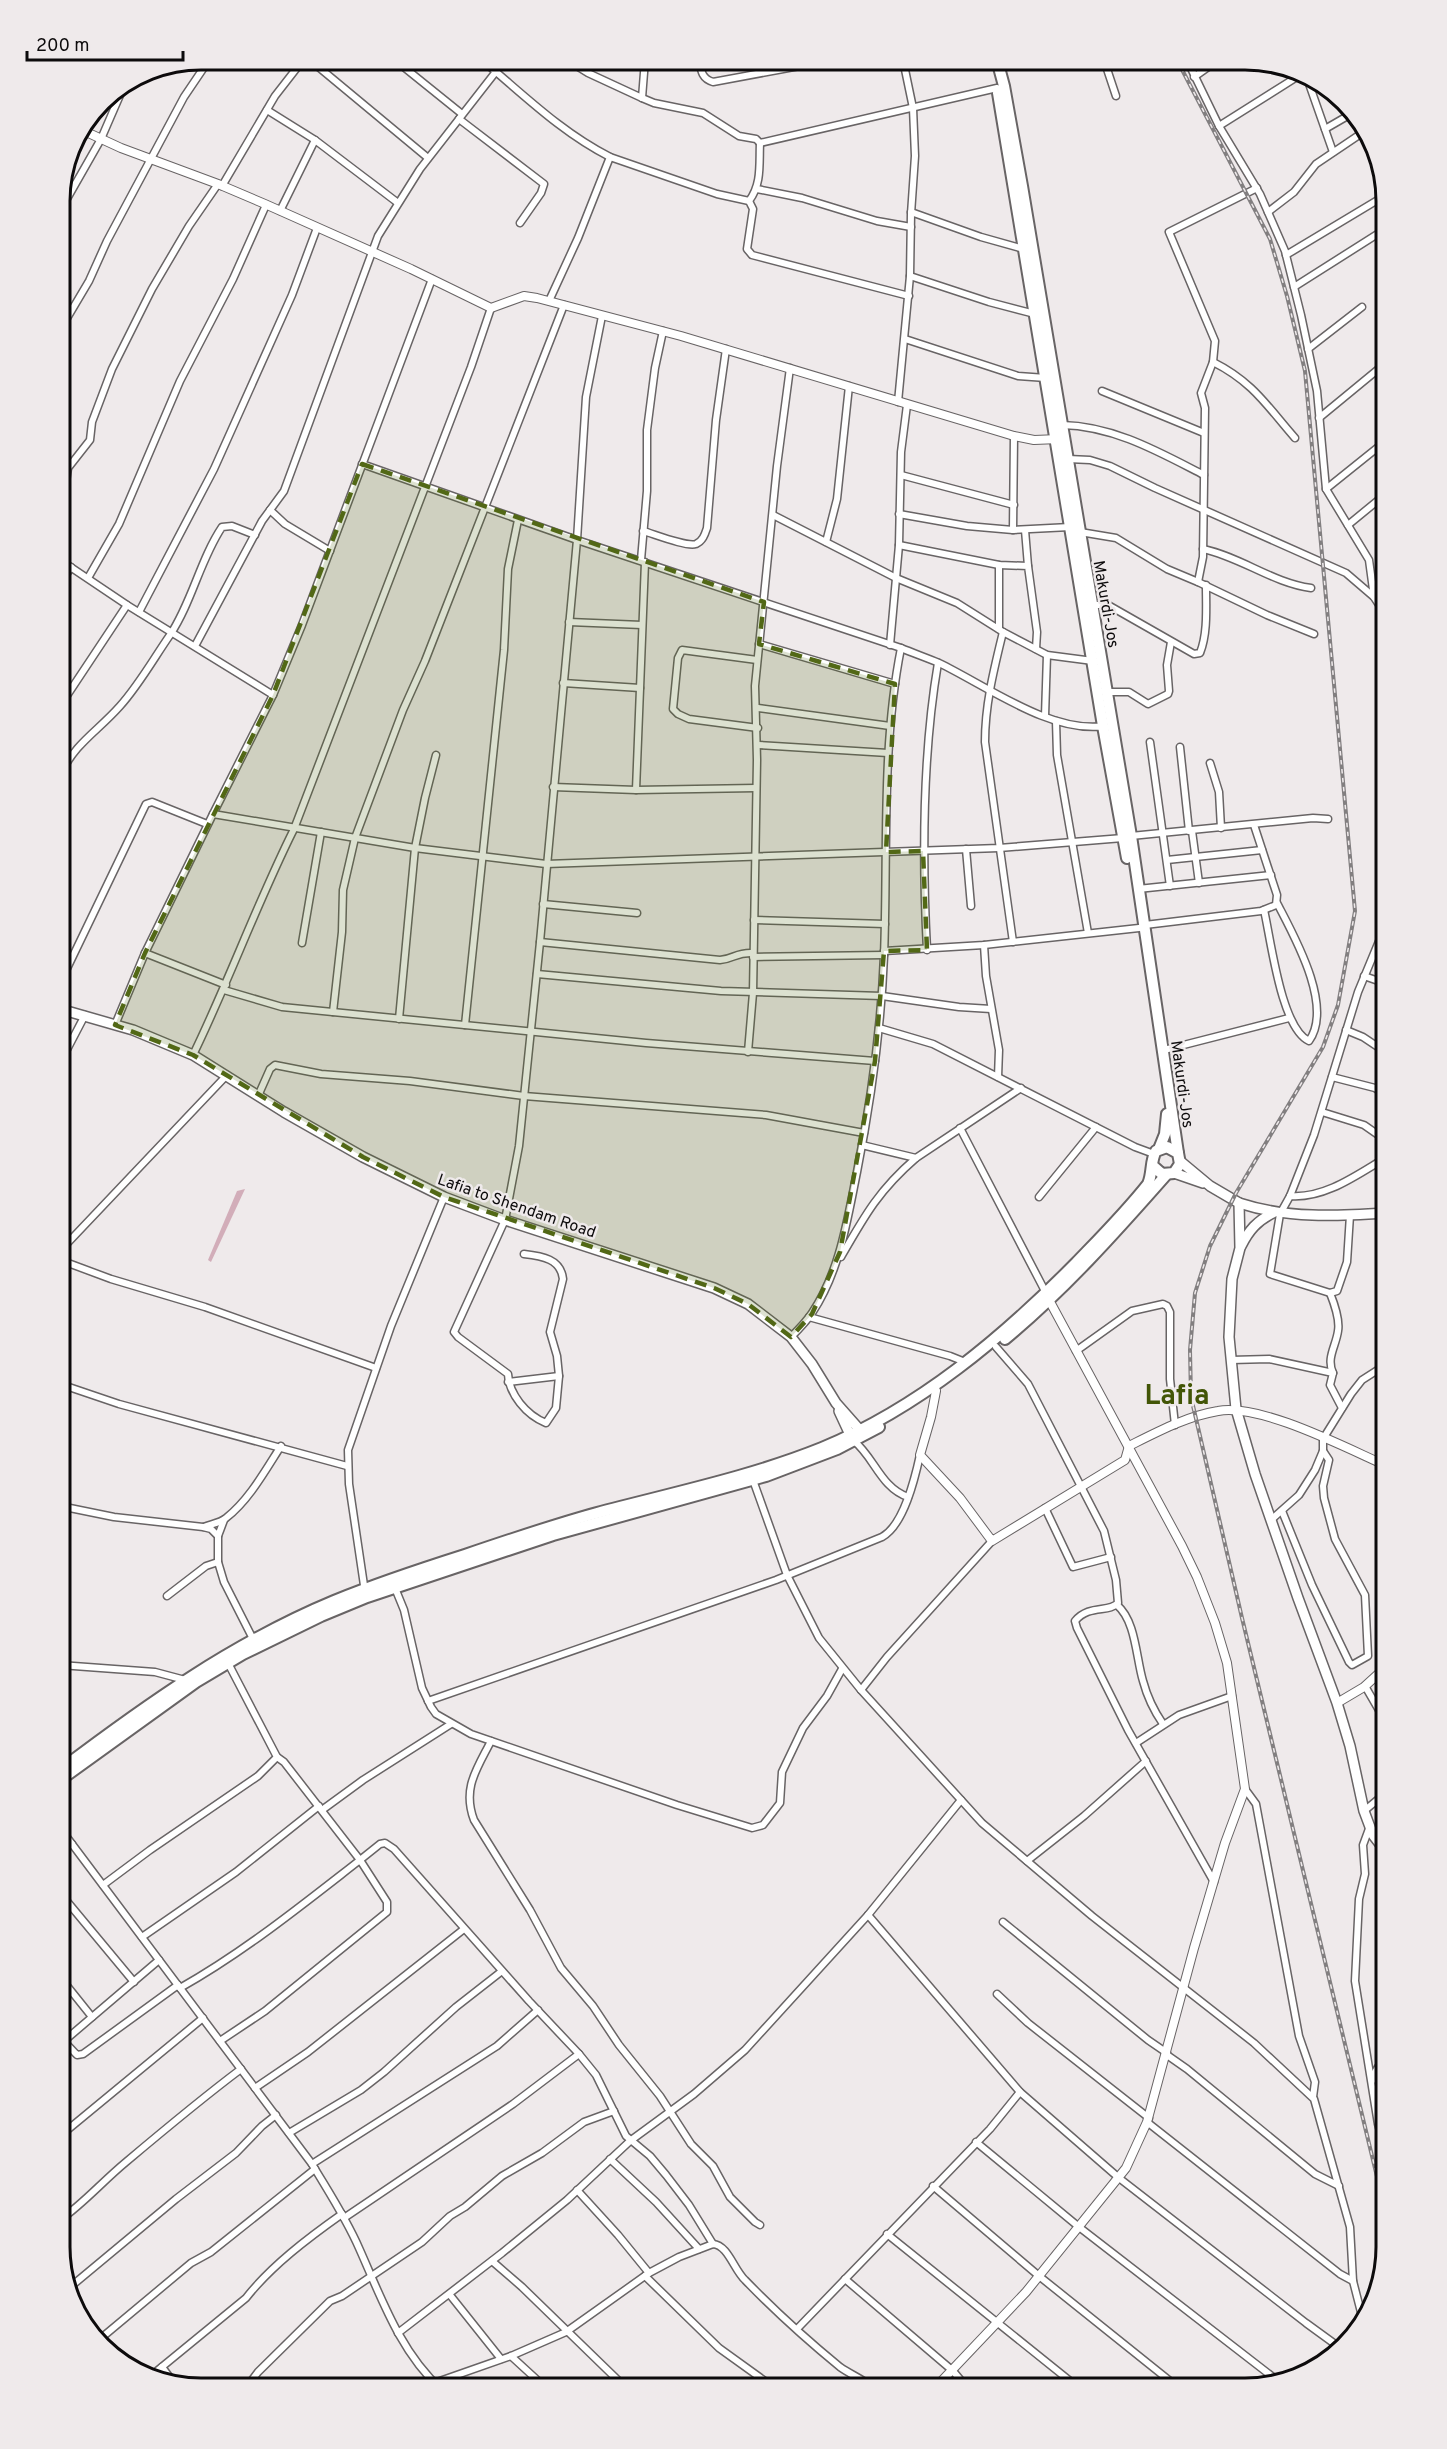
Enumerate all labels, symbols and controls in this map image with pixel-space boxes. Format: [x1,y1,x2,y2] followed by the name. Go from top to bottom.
[27,24,183,62] scale bar
[36,35,89,58] text: 200 m
[1088,559,1123,650] street label: Makurdi-Jos
[1165,1039,1197,1129] street label: Makurdi-Jos
[434,1170,598,1243] street label: Lafia to Shendam Road
[1144,1379,1210,1415] district label: Lafia

